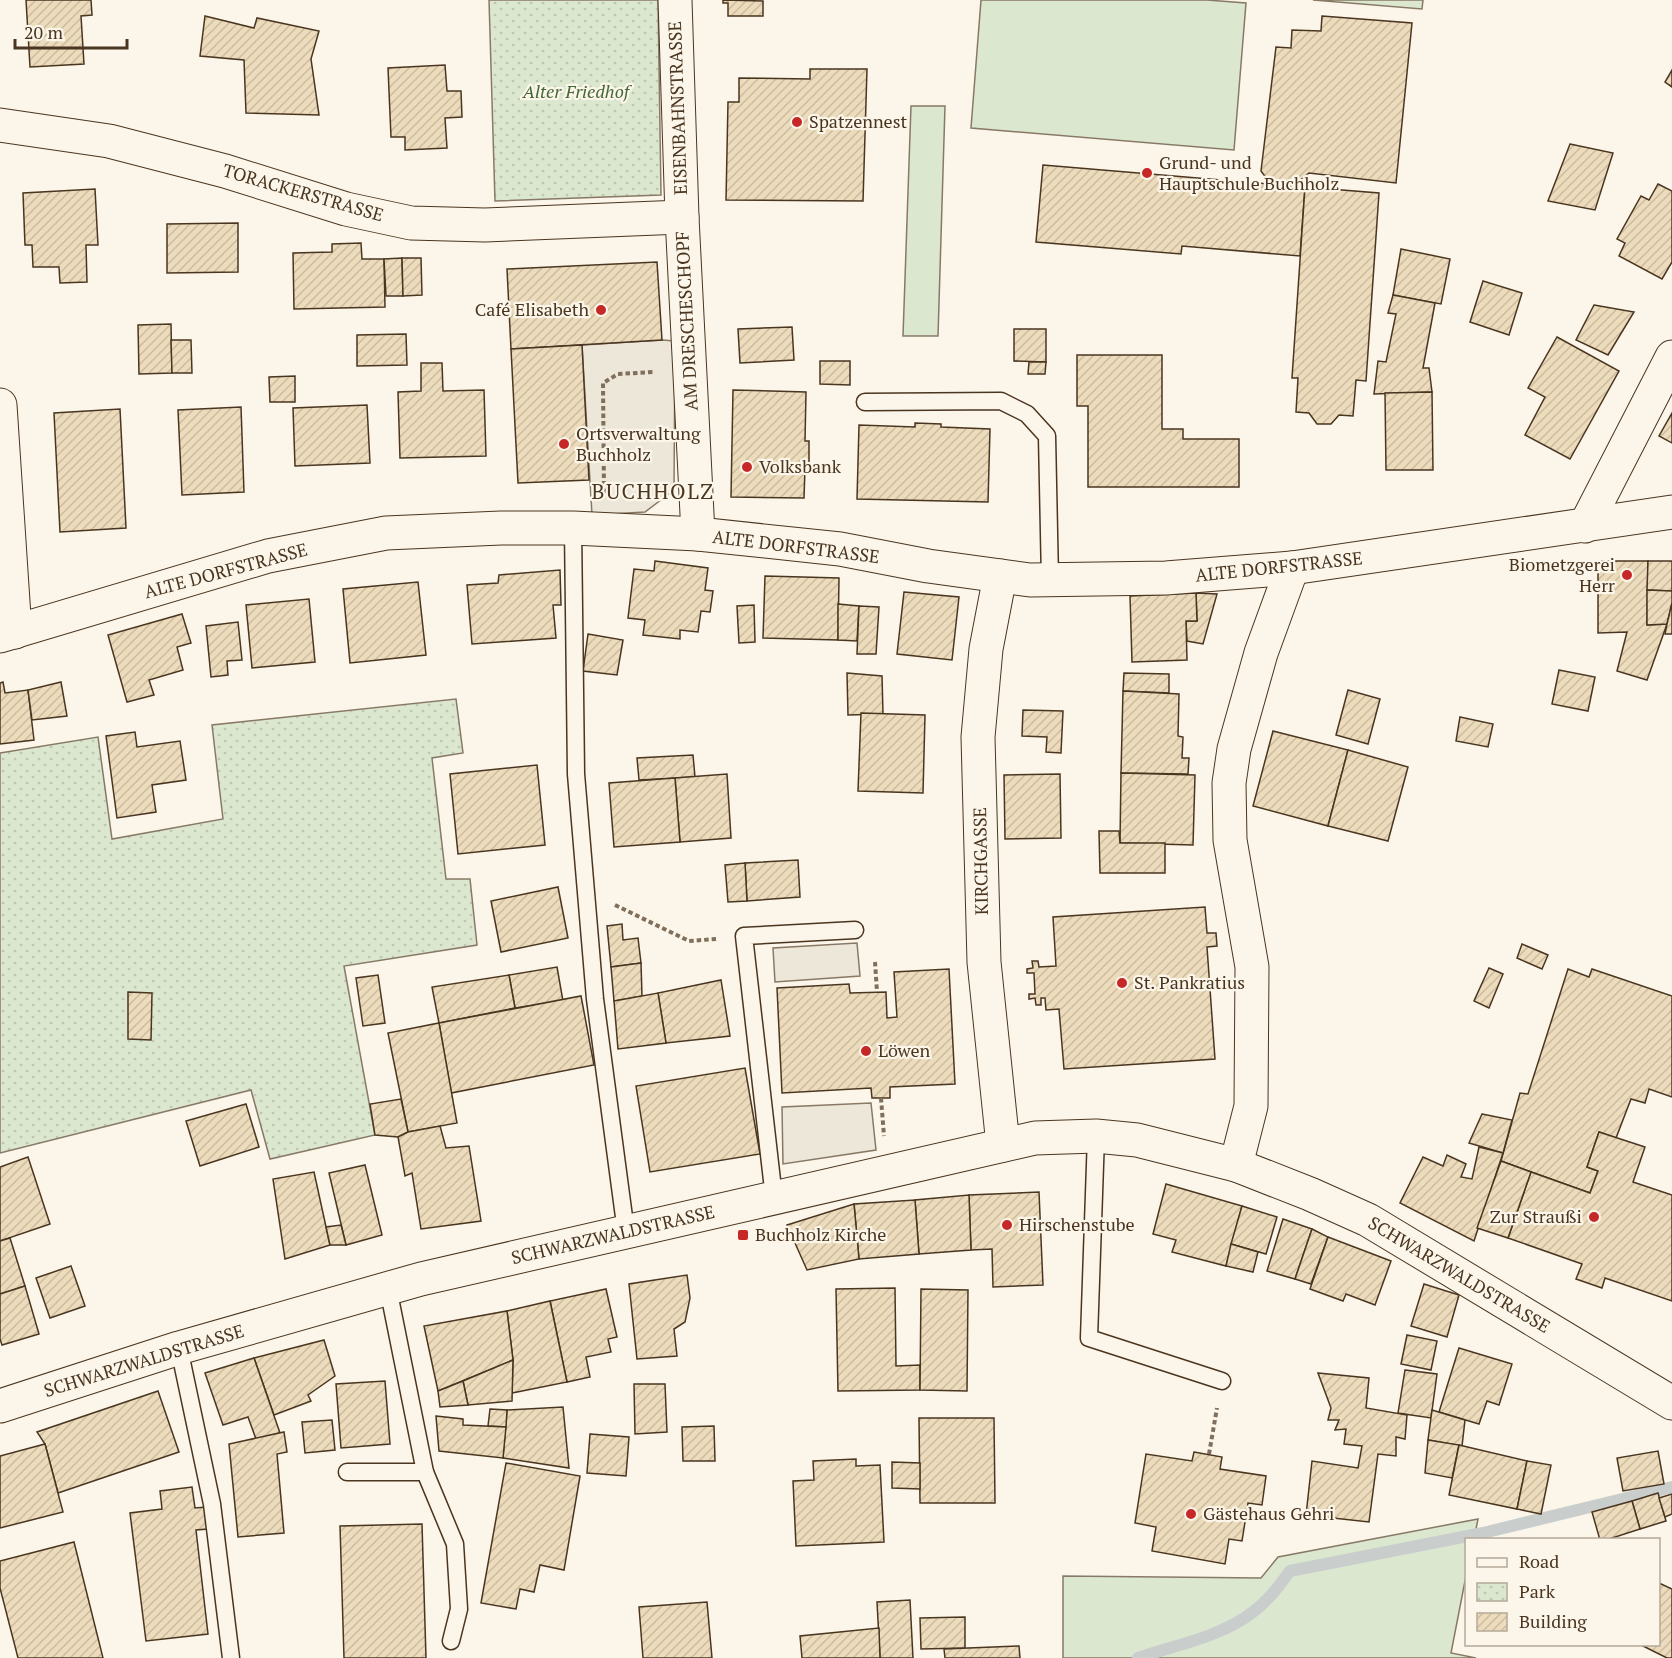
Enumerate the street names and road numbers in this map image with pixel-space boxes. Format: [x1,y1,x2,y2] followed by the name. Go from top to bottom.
[662,21,692,195] street label: EISENBAHNSTRASSE
[220,158,387,226] street label: TORACKERSTRASSE
[669,231,703,412] street label: AM DRESCHESCHOPF
[711,524,881,568] street label: ALTE DORFSTRASSE
[141,537,310,603] street label: ALTE DORFSTRASSE
[1194,545,1364,587] street label: ALTE DORFSTRASSE
[967,807,993,915] street label: KIRCHGASSE
[509,1199,717,1269] street label: SCHWARZWALDSTRASSE
[1364,1210,1555,1338] street label: SCHWARZWALDSTRASSE
[41,1318,247,1402] street label: SCHWARZWALDSTRASSE

